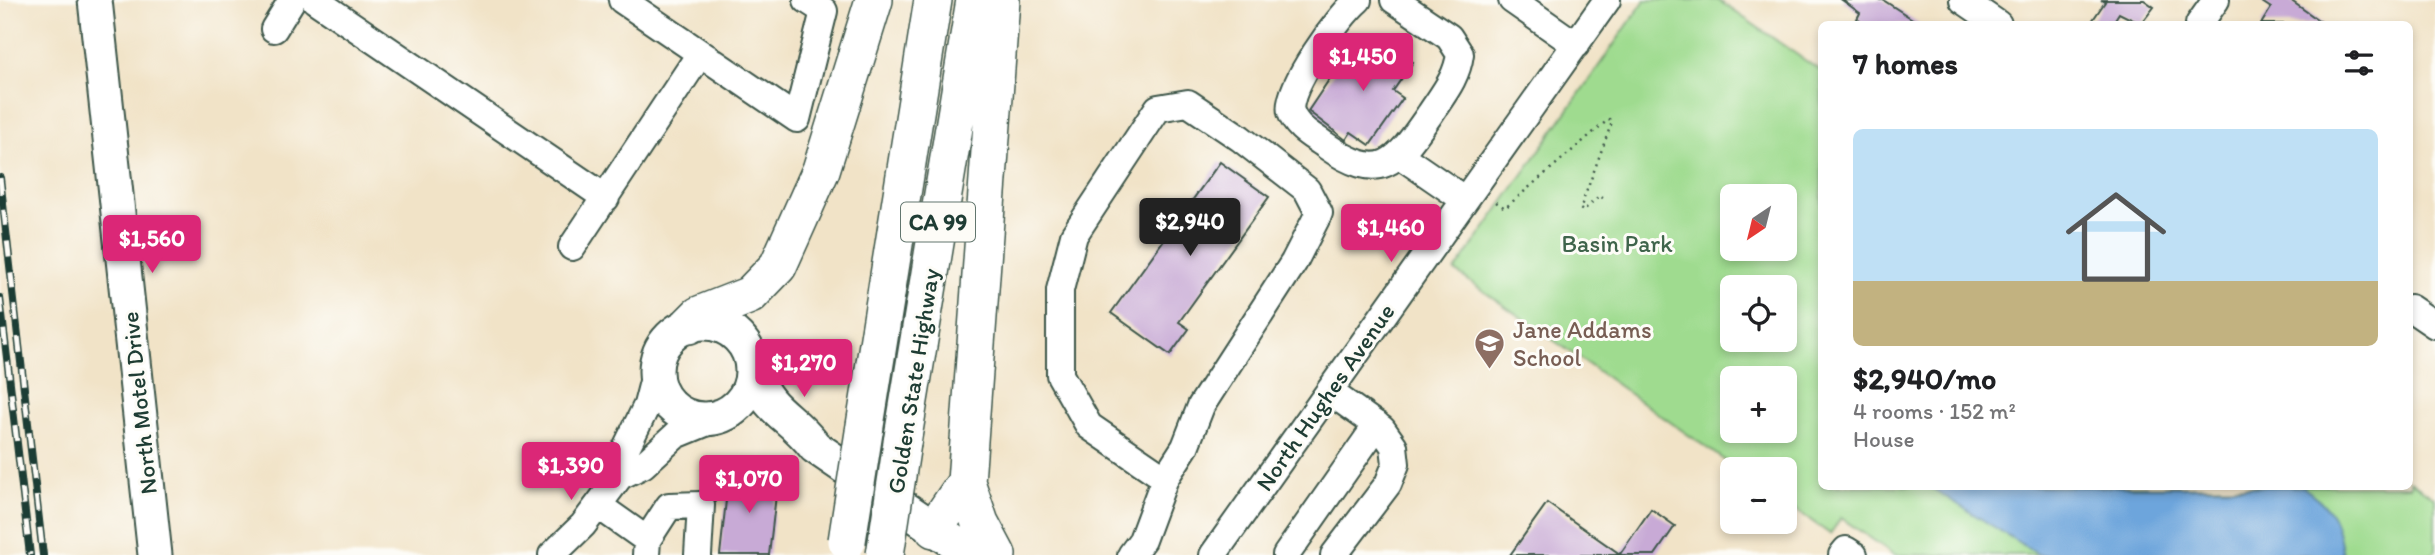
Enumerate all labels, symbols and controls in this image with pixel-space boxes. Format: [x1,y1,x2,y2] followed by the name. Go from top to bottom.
[1306,34,1420,93] pin: $1,450
[1329,42,1397,70] text: $1,450
[2340,44,2378,82] icon: filters
[1853,45,1958,82] text: 7 homes
[2053,174,2179,300] icon: home
[1720,184,1797,261] north arrow
[1720,184,1797,534] map controls
[1133,198,1247,258] pin: $2,940
[901,202,975,242] road number: CA 99
[1334,204,1448,264] pin: $1,460
[1155,207,1225,235] text: $2,940
[1357,213,1425,241] text: $1,460
[95,216,209,275] pin: $1,560
[119,224,185,252] text: $1,560
[1561,229,1673,258] park label: Basin Park
[881,266,945,496] street label: Golden State Highway
[1720,275,1797,352] button: locate
[1249,298,1401,496] street label: North Hughes Avenue
[115,310,163,496] street label: North Motel Drive
[1513,315,1652,372] place label: Jane Addams School
[1473,326,1507,370] school or university icon: Jane Addams School
[747,340,861,399] pin: $1,270
[771,348,837,376] text: $1,270
[1853,360,1996,397] text: $2,940/mo
[1720,366,1797,443] button: +
[1853,397,2016,425] text: 4 rooms · 152 m²
[1853,425,1915,453] text: House
[514,442,628,502] pin: $1,390
[538,451,604,479] text: $1,390
[692,456,806,515] pin: $1,070
[1720,457,1797,534] button: −
[715,464,783,492] text: $1,070

